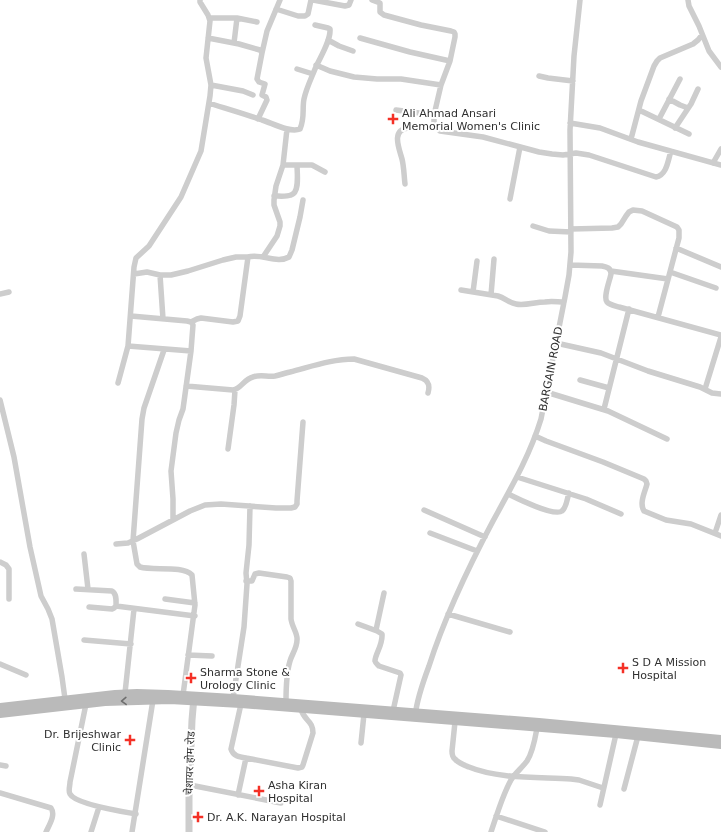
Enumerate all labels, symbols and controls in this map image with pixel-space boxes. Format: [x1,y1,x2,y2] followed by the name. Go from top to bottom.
[402,107,540,133] place label: Ali Ahmad Ansari Memorial Women's Clinic
[387,113,399,125] marker: Ali Ahmad Ansari Memorial Women's Clinic
[536,326,566,412] street label: BARGAIN ROAD
[632,656,706,682] place label: S D A Mission Hospital
[617,662,629,674] marker: S D A Mission Hospital
[200,666,290,692] place label: Sharma Stone & Urology Clinic
[185,672,197,684] marker: Sharma Stone & Urology Clinic
[121,696,127,705] one-way arrow
[44,728,121,754] place label: Dr. Brijeshwar Clinic
[182,731,198,795] street label: चेशायर होम रोड
[124,734,136,746] marker: Dr. Brijeshwar Clinic
[268,779,327,805] place label: Asha Kiran Hospital
[253,785,265,797] marker: Asha Kiran Hospital
[192,811,204,823] marker: Dr. A.K. Narayan Hospital
[207,811,346,824] place label: Dr. A.K. Narayan Hospital

